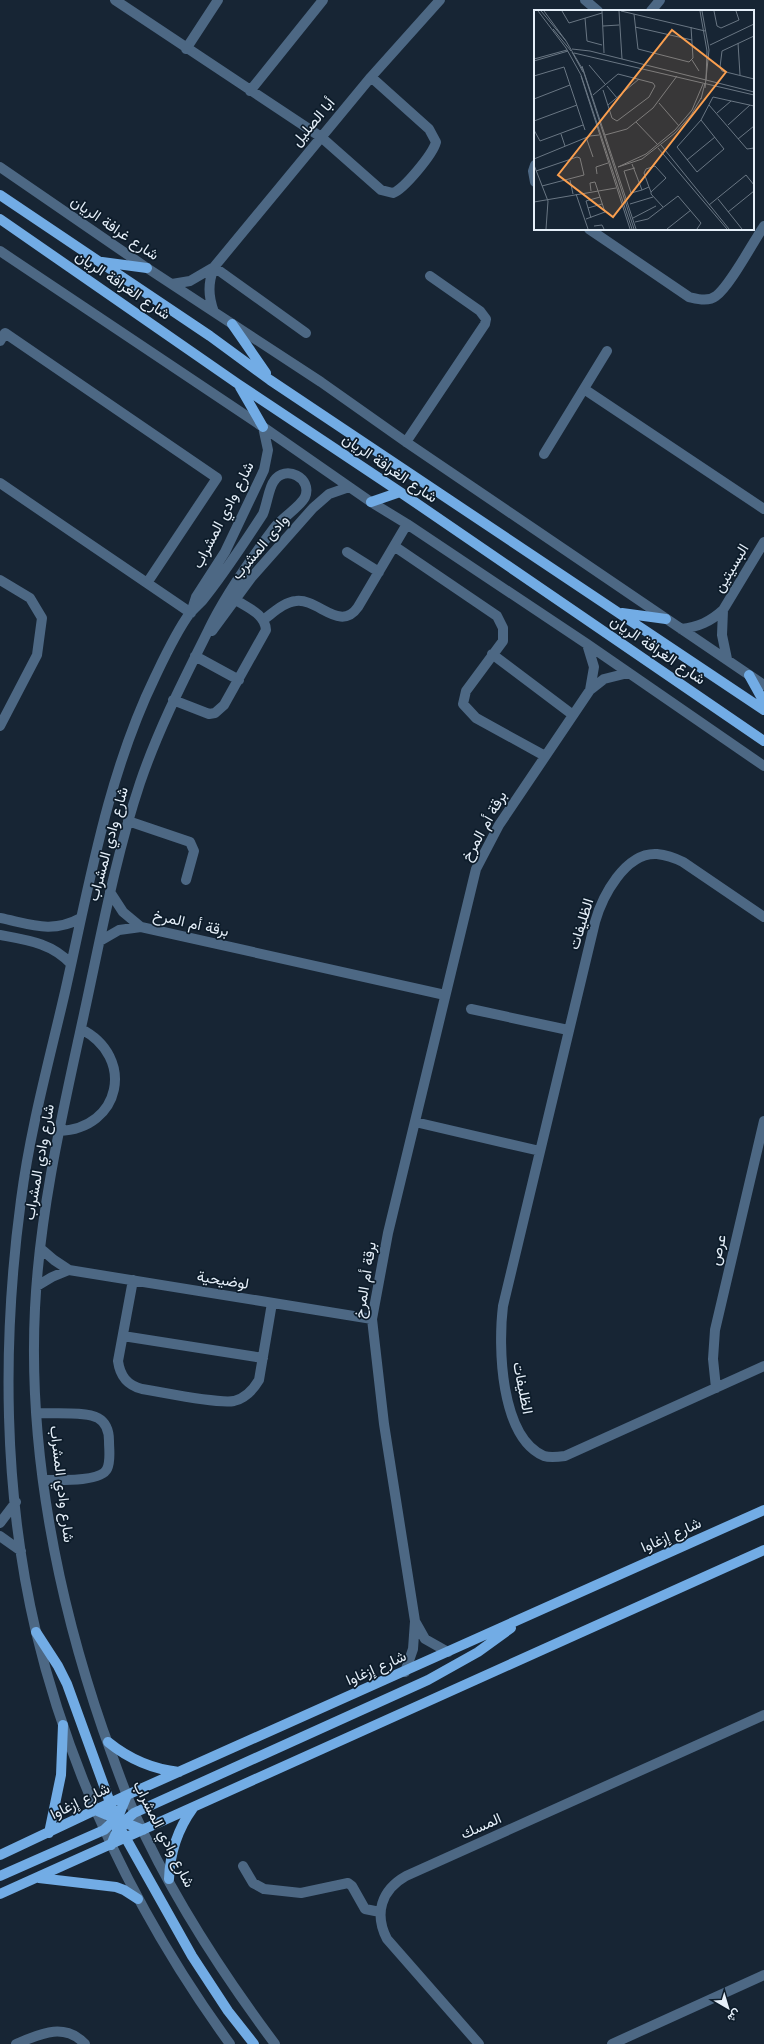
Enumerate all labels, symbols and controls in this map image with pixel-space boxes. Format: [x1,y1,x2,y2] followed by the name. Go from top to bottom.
[534,10,754,230] inset map
[286,92,340,151] street label: أبا الصليل
[66,190,164,266] street label: شارع غرافة الريان
[71,245,175,325] street label: شارع الغرافة الريان
[338,428,442,508] street label: شارع الغرافة الريان
[187,458,261,573] street label: شارع وادي المشراب
[226,510,294,584] street label: وادى المشرب
[708,540,754,596] street label: البسيتين
[606,610,710,690] street label: شارع الغرافة الريان
[82,784,136,904] street label: شارع وادي المشراب
[456,787,512,865] street label: برقة أم المرخ
[563,896,599,952] street label: الظليفات
[151,904,231,942] street label: برقة أم المرخ
[18,1102,62,1222] street label: شارع وادي المشراب
[704,1232,732,1268] street label: عرص
[348,1240,382,1320] street label: برقة أم المرخ
[195,1265,251,1295] street label: لوضيحية
[507,1360,539,1416] street label: الظليفات
[42,1424,80,1544] street label: شارع وادي المشراب
[637,1512,705,1558] street label: شارع إزغاوا
[342,1645,410,1691] street label: شارع إزغاوا
[46,1777,114,1825] street label: شارع إزغاوا
[126,1777,201,1892] street label: شارع وادي المشراب
[457,1807,505,1845] street label: المسك
[708,1988,748,2028] north arrow
[724,2006,744,2026] text: ش

